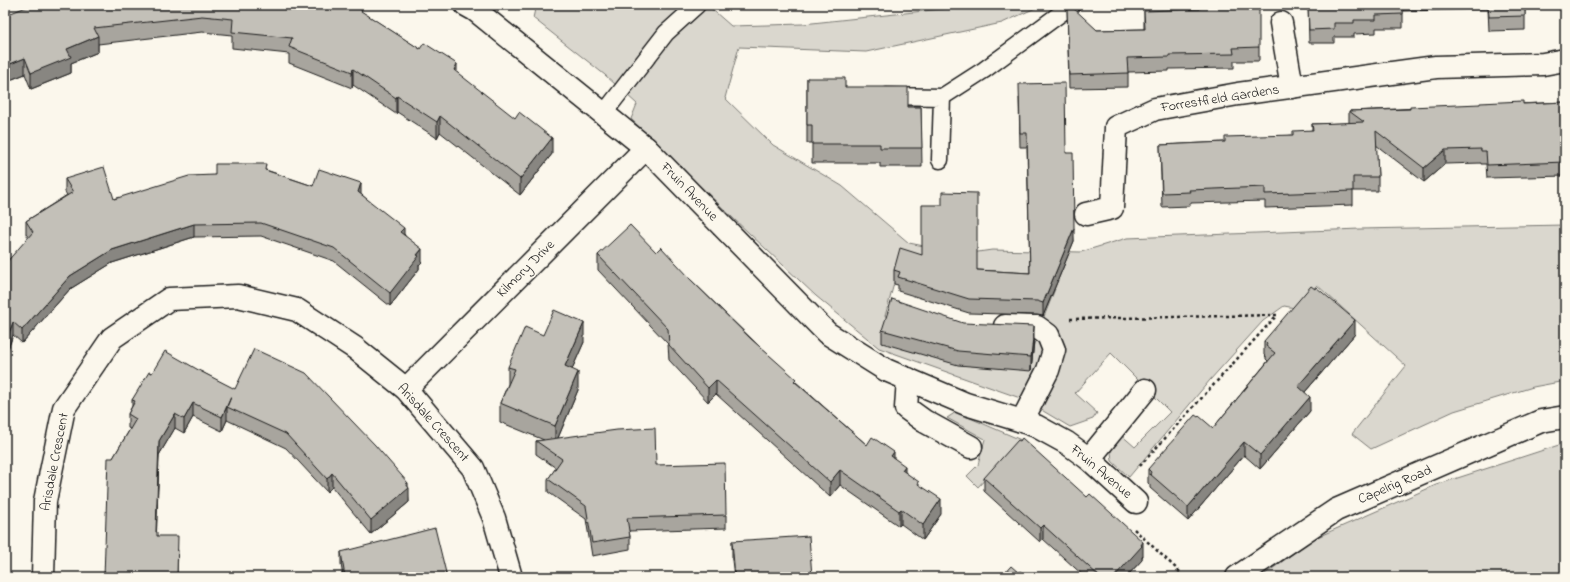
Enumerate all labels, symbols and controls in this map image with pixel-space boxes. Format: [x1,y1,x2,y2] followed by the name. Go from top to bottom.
[1158,79,1281,119] street label: Forrestfield Gardens
[655,157,723,227] street label: Fruin Avenue
[492,235,561,304] street label: Kilmory Drive
[392,379,474,467] street label: Arisdale Crescent
[35,411,75,513] street label: Arisdale Crescent
[1065,439,1137,505] street label: Fruin Avenue
[1355,460,1436,511] street label: Capelrig Road

